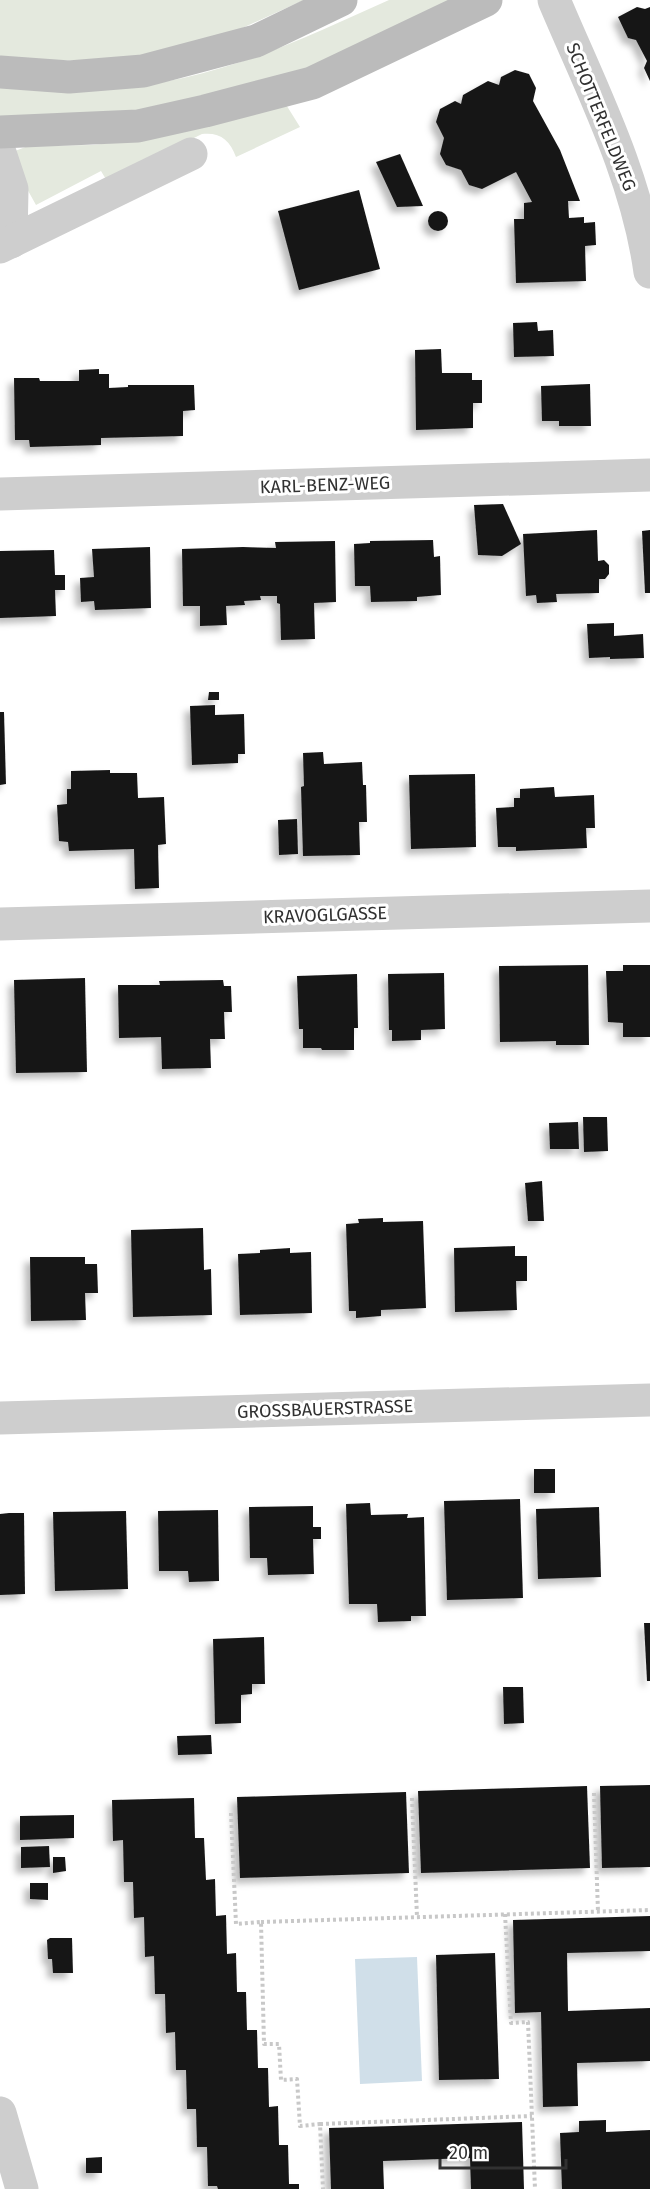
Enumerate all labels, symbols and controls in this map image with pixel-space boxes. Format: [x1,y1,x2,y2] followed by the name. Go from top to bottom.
[561,40,641,194] street label: SCHOTTERFELDWEG
[259,472,391,498] street label: KARL-BENZ-WEG
[263,902,387,928] street label: KRAVOGLGASSE
[237,1395,413,1423] street label: GROSSBAUERSTRASSE
[440,2132,566,2170] scale bar
[449,2142,488,2164] text: 20 m

